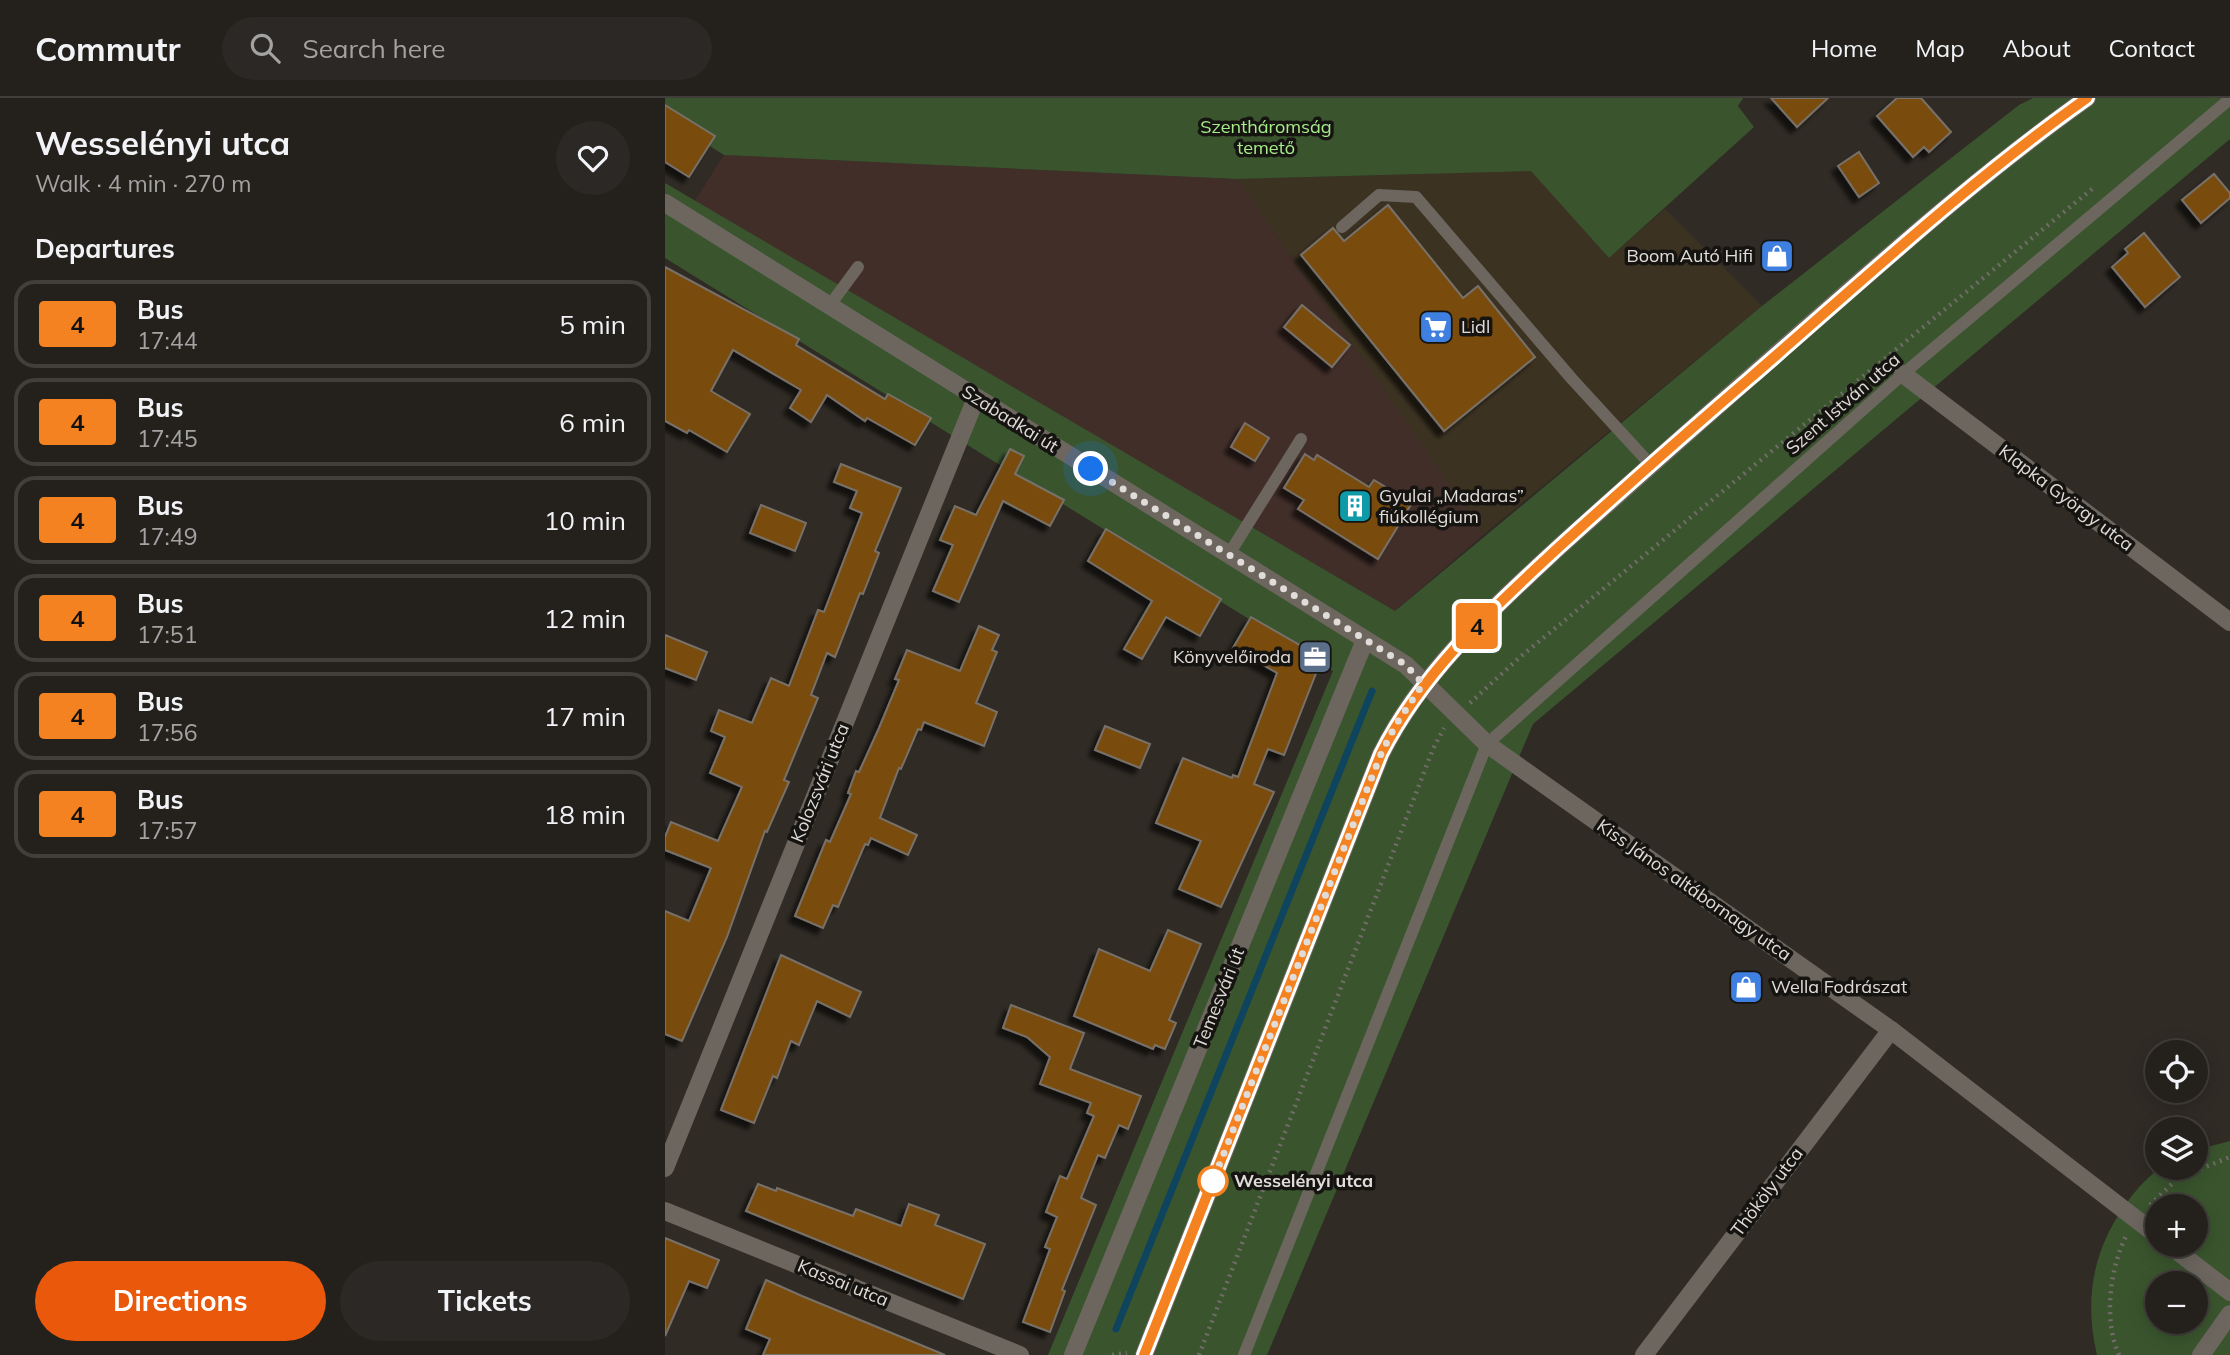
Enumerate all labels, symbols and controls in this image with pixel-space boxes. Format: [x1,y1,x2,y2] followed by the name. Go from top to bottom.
[222,17,712,80] search box
[35,28,180,69] text: Commutr
[246,29,284,67] icon: search
[302,32,445,65] text: Search here
[1811,33,1877,63] text: Home
[1915,33,1965,63] text: Map
[2003,33,2071,63] text: About
[2109,33,2195,63] text: Contact
[1200,115,1332,159] park label: Szentháromság temető
[556,121,630,195] button: heart
[35,122,290,163] text: Wesselényi utca
[35,169,252,198] text: Walk · 4 min · 270 m
[35,232,175,265] text: Departures
[1758,237,1796,275] shop icon: Boom Autó Hifi
[1626,244,1753,267] place label: Boom Autó Hifi
[137,293,183,326] text: Bus
[559,308,626,341] text: 5 min
[1417,308,1455,346] supermarket icon: Lidl
[70,309,85,339] text: 4
[1461,315,1490,338] place label: Lidl
[137,326,197,355] text: 17:44
[1781,348,1904,459] street label: Szent István utca
[958,380,1063,457] street label: Szabadkai út
[137,391,183,424] text: Bus
[559,406,626,439] text: 6 min
[70,407,85,437] text: 4
[137,424,197,453] text: 17:45
[1994,439,2138,556] street label: Klapka György utca
[1073,451,1108,486] your location
[1379,484,1524,528] place label: Gyulai „Madaras” fiúkollégium
[1336,487,1374,525] building icon: Gyulai „Madaras” fiúkollégium
[137,489,183,522] text: Bus
[544,504,626,537] text: 10 min
[70,505,85,535] text: 4
[137,522,197,551] text: 17:49
[137,587,183,620] text: Bus
[544,602,626,635] text: 12 min
[70,603,85,633] text: 4
[1454,603,1500,649] line badge: 4
[1470,611,1484,641] text: 4
[137,620,197,649] text: 17:51
[1296,638,1334,676] office icon: Könyvelőiroda
[1173,645,1291,668] place label: Könyvelőiroda
[137,685,183,718] text: Bus
[544,700,626,733] text: 17 min
[70,701,85,731] text: 4
[137,718,197,747] text: 17:56
[785,720,854,846] street label: Kolozsvári utca
[137,783,183,816] text: Bus
[544,798,626,831] text: 18 min
[70,799,85,829] text: 4
[1593,814,1796,966] street label: Kiss János altábornagy utca
[137,816,197,845] text: 17:57
[1188,944,1249,1051] street label: Temesvári út
[1727,968,1765,1006] shop icon: Wella Fodrászat
[1771,975,1907,998] place label: Wella Fodrászat
[2145,1040,2208,1334] map controls
[2145,1040,2208,1103] button: locate
[2145,1117,2208,1180] button: layers
[1726,1143,1808,1241] street label: Thököly utca
[1198,1166,1228,1196] marker: Wesselényi utca
[1234,1169,1373,1192] place label: Wesselényi utca
[2145,1194,2208,1257] button: +
[794,1254,892,1311] street label: Kassai utca
[35,1261,326,1341] button: Directions
[340,1261,630,1341] button: Tickets
[2145,1271,2208,1334] button: −

